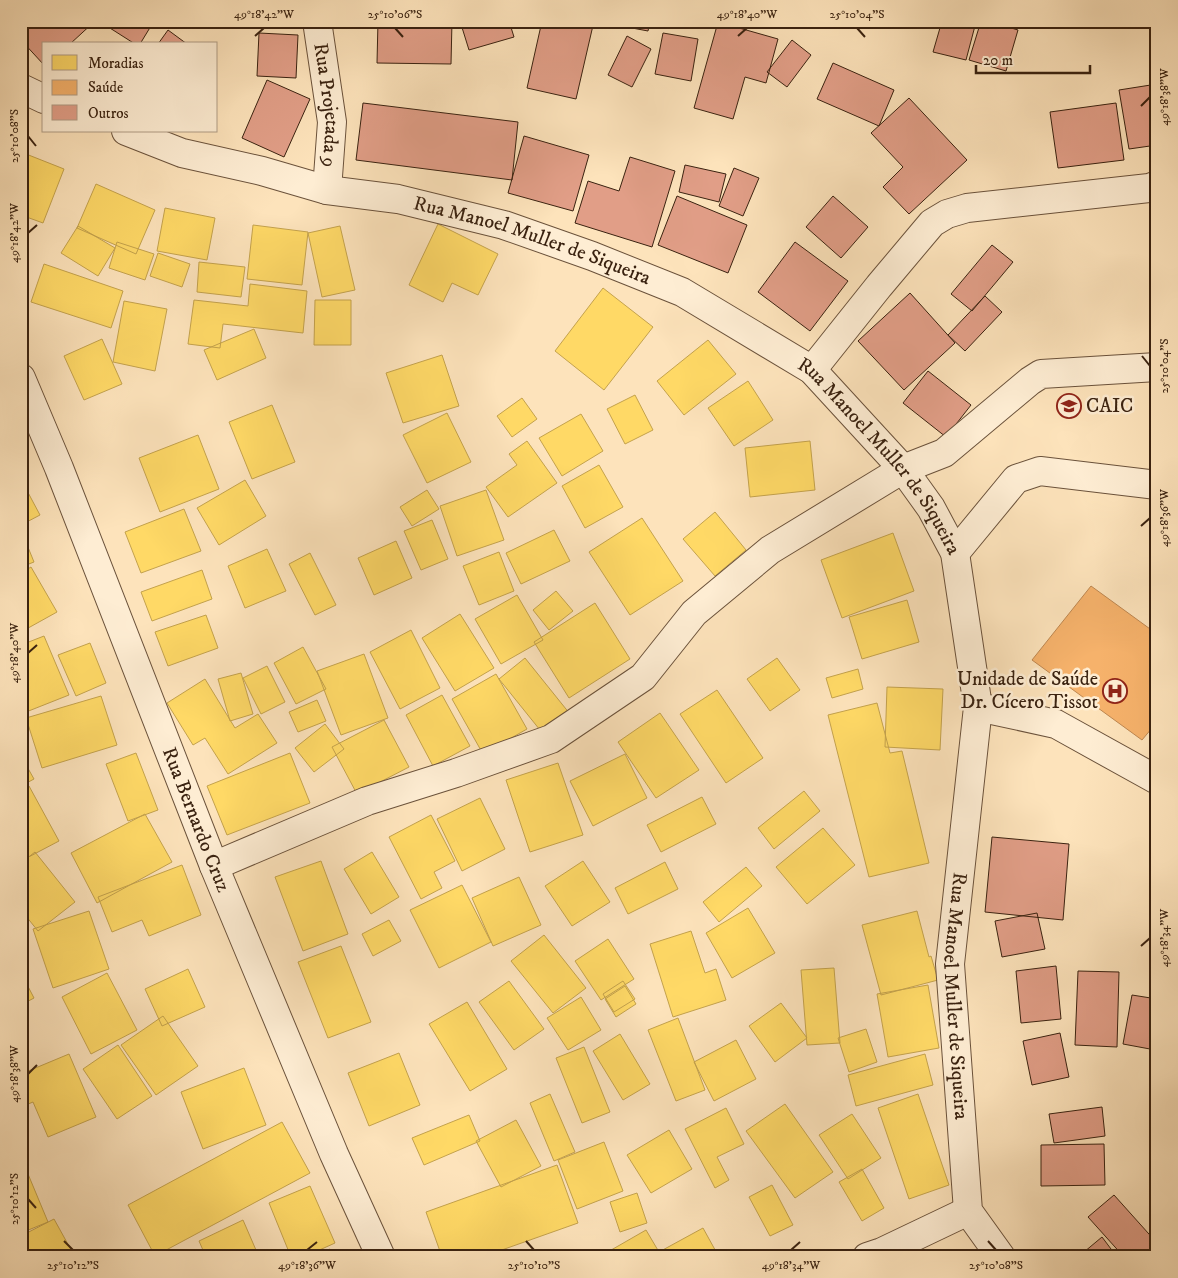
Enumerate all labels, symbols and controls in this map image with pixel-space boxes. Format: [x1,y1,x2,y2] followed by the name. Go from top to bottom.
[234,7,295,22] text: 49°18'42"W
[368,7,422,22] text: 25°10'06"S
[717,7,778,22] text: 49°18'40"W
[829,7,885,22] text: 25°10'04"S
[308,41,345,168] street label: Rua Projetada 9
[42,42,218,132] legend
[976,42,1089,74] scale bar
[983,51,1013,70] text: 20 m
[88,54,143,73] text: Moradias
[1157,67,1172,126] text: 49°18'38"W
[88,78,123,97] text: Saúde
[88,104,129,123] text: Outros
[7,109,22,163] text: 25°10'08"S
[411,191,655,291] street label: Rua Manoel Muller de Siqueira
[7,202,22,263] text: 49°18'42"W
[1157,338,1172,394] text: 25°10'04"S
[793,352,966,559] street label: Rua Manoel Muller de Siqueira
[1056,393,1082,419] school or university icon: CAIC
[1086,394,1133,419] place label: CAIC
[1157,488,1172,547] text: 49°18'36"W
[7,622,22,683] text: 49°18'40"W
[957,667,1098,715] place label: Unidade de Saúde Dr. Cícero Tissot
[1102,678,1128,704] hospital icon: Unidade de Saúde Dr. Cícero Tissot
[156,744,236,896] street label: Rua Bernardo Cruz
[937,871,974,1121] street label: Rua Manoel Muller de Siqueira
[1157,908,1172,967] text: 49°18'34"W
[7,1044,22,1103] text: 49°18'38"W
[7,1173,22,1225] text: 25°10'12"S
[47,1258,99,1273] text: 25°10'12"S
[278,1258,337,1273] text: 49°18'36"W
[508,1258,560,1273] text: 25°10'10"S
[762,1258,821,1273] text: 49°18'34"W
[969,1258,1023,1273] text: 25°10'08"S

